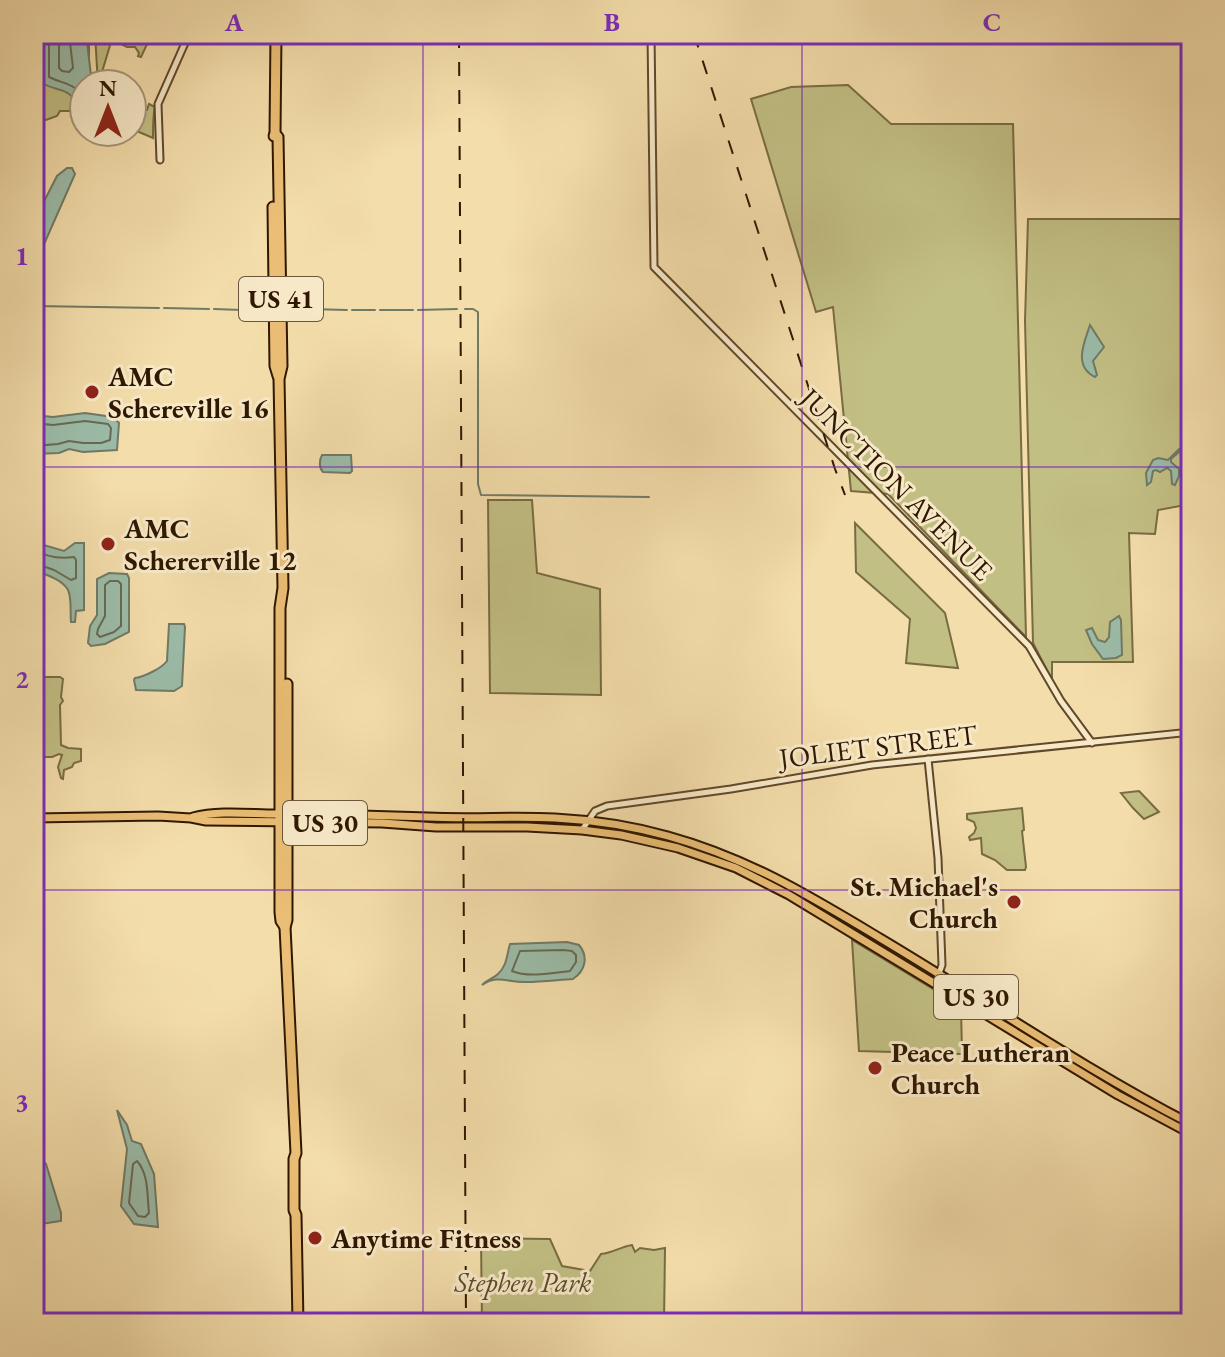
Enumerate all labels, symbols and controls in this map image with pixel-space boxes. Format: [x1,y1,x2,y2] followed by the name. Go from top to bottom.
[224,5,244,39] text: A
[604,5,620,39] text: B
[983,5,1001,39] text: C
[68,68,148,148] north arrow
[99,74,117,103] text: N
[15,239,29,273] text: 1
[239,277,323,321] road number: US 41
[107,358,269,426] place label: AMC Schereville 16
[792,379,1001,588] street label: JUNCTION AVENUE
[83,383,101,401] marker: AMC Schereville 16
[123,510,297,578] place label: AMC Schererville 12
[99,535,117,553] marker: AMC Schererville 12
[15,662,29,696] text: 2
[775,716,979,776] street label: JOLIET STREET
[283,801,367,845] road number: US 30
[851,868,998,936] place label: St. Michael's Church
[1005,893,1023,911] marker: St. Michael's Church
[934,975,1018,1019] road number: US 30
[891,1034,1070,1102] place label: Peace Lutheran Church
[866,1059,884,1077] marker: Peace Lutheran Church
[15,1085,29,1119] text: 3
[330,1220,521,1256] place label: Anytime Fitness
[306,1229,324,1247] marker: Anytime Fitness
[453,1264,592,1300] park label: Stephen Park

